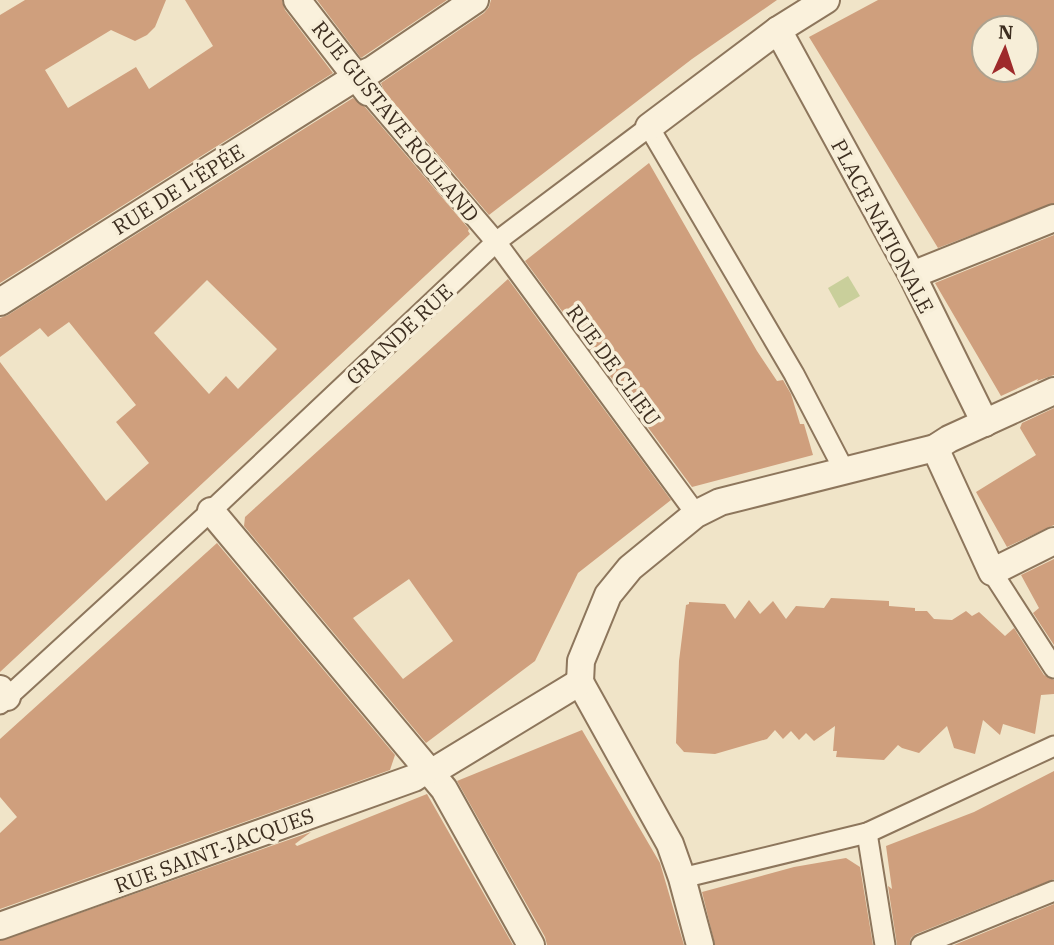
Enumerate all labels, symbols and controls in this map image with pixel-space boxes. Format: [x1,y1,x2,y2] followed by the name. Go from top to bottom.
[970,14,1040,84] north arrow
[306,15,486,227] street label: RUE GUSTAVE ROULAND
[998,20,1014,44] text: N
[825,134,941,318] street label: PLACE NATIONALE
[107,137,249,241] street label: RUE DE L'ÉPÉE
[340,277,458,391] street label: GRANDE RUE
[561,299,667,431] street label: RUE DE CLIEU
[110,801,318,899] street label: RUE SAINT-JACQUES

